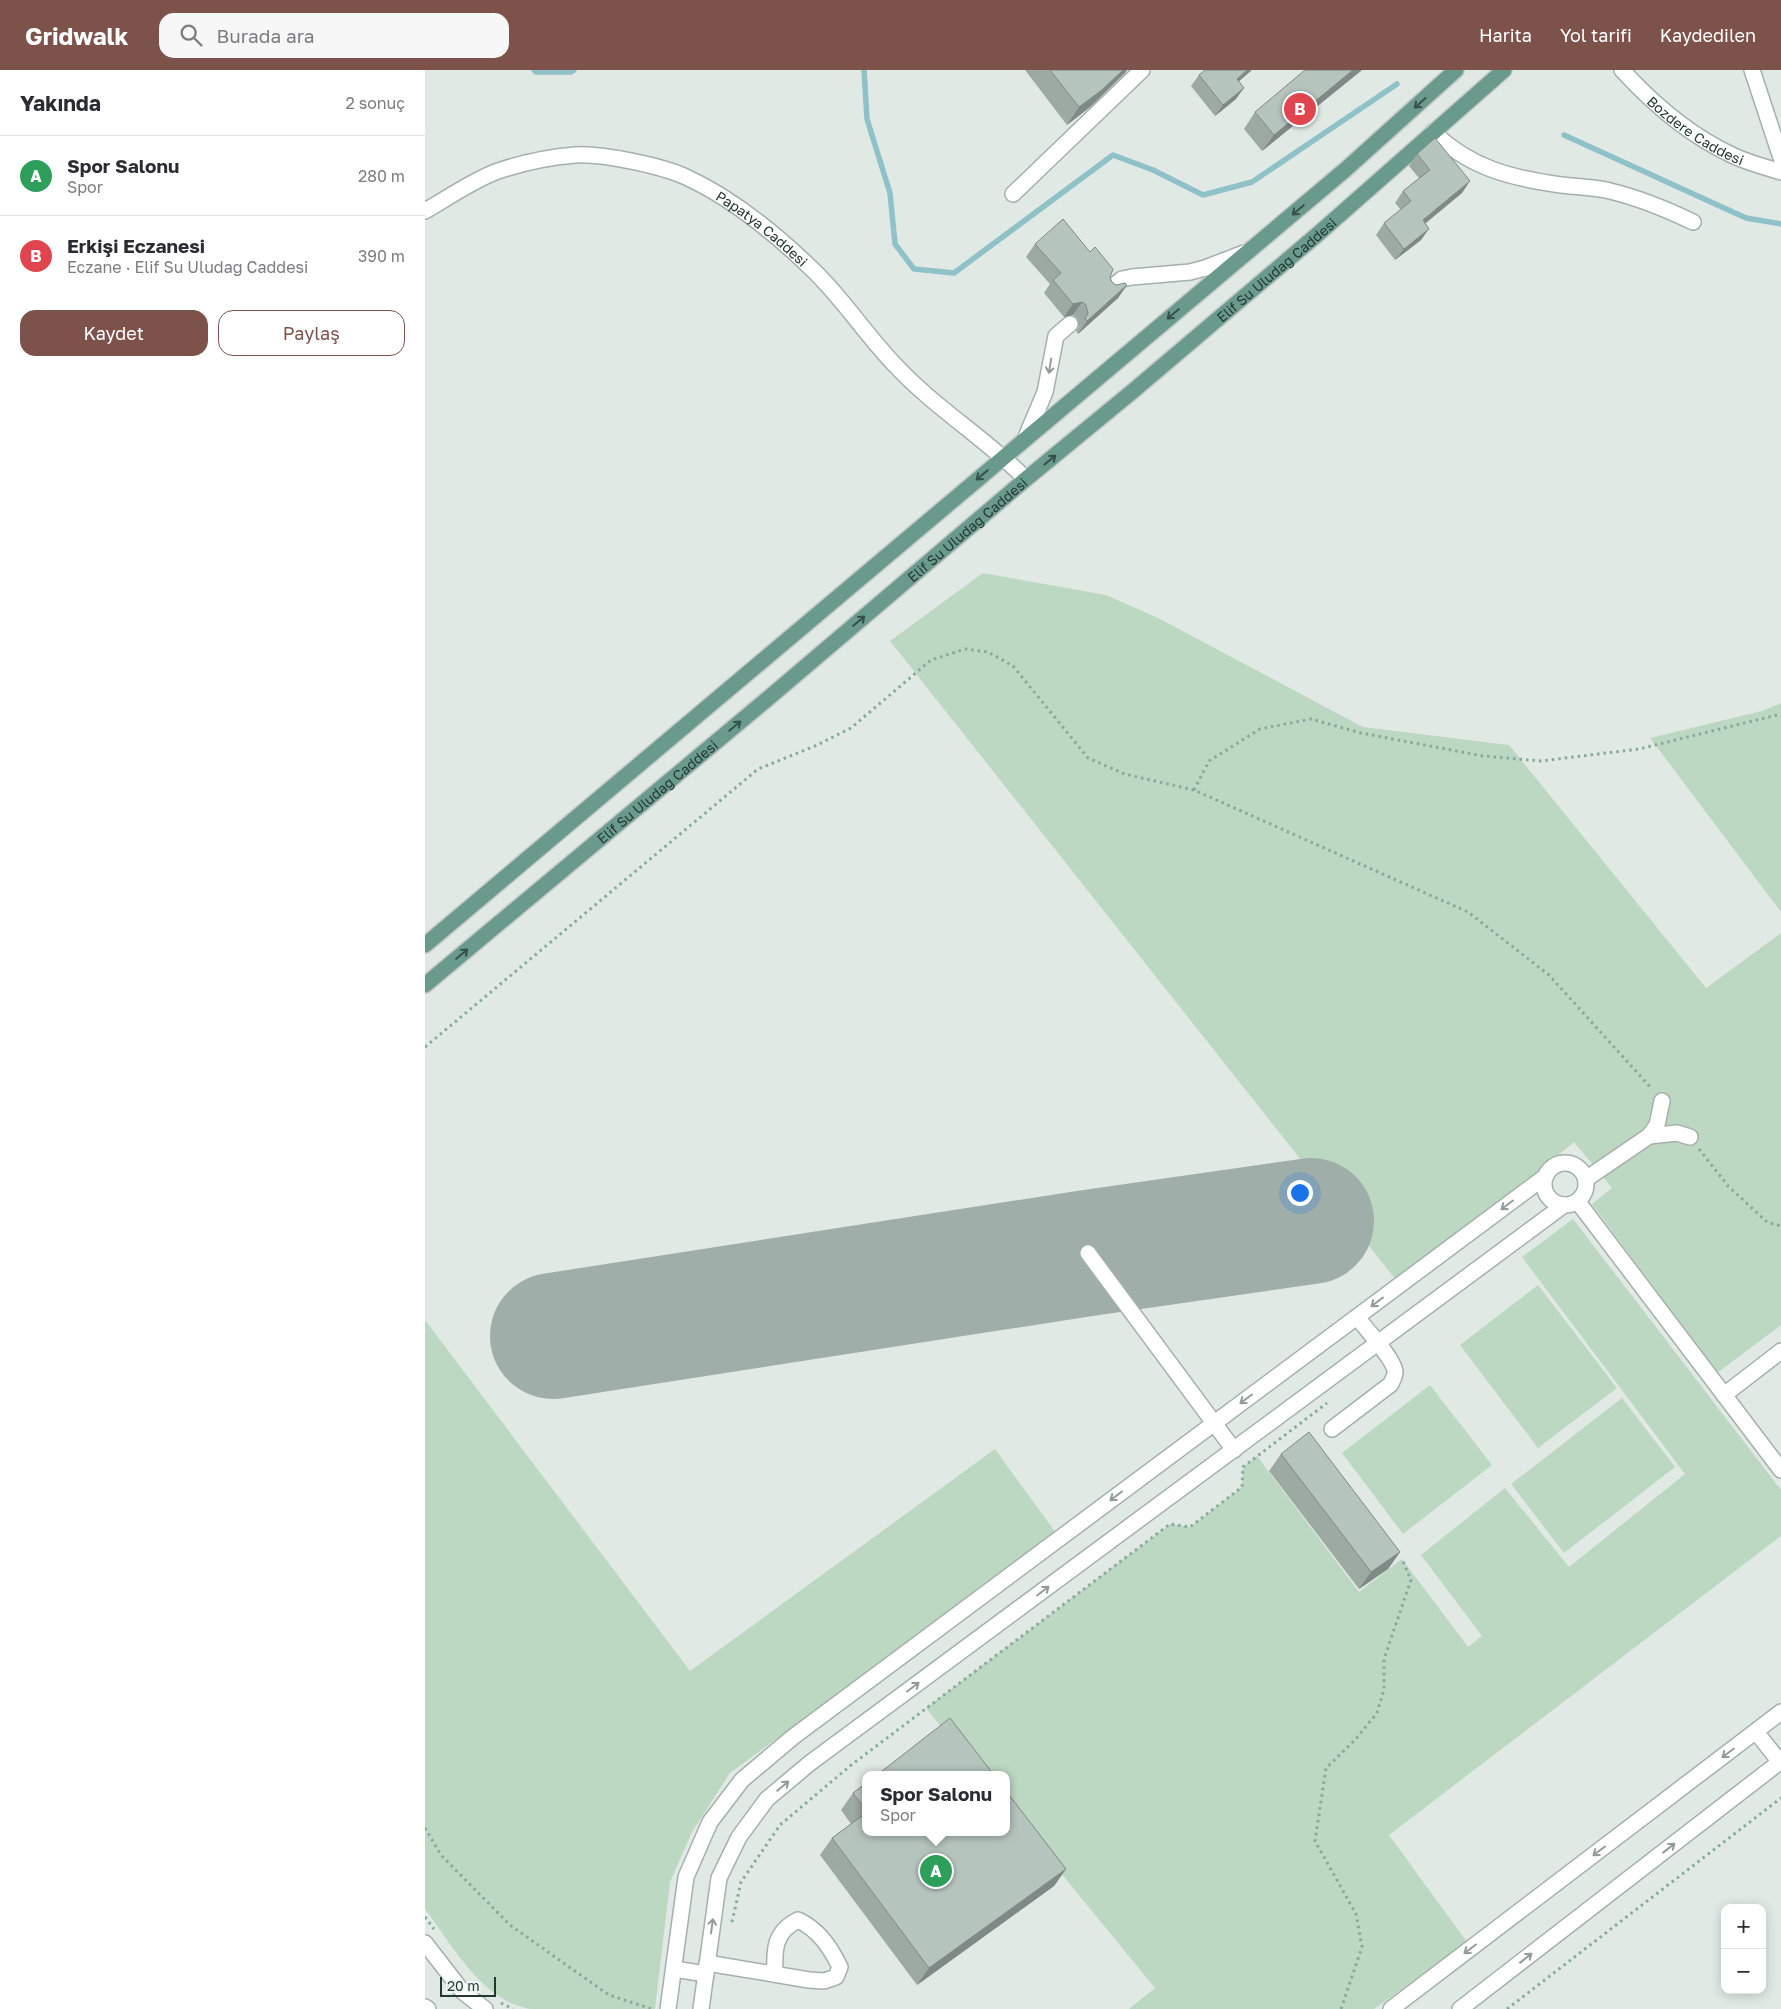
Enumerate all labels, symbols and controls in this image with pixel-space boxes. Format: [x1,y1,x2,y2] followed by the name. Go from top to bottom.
[159,13,509,58] search box
[25,21,129,50] text: Gridwalk
[177,21,205,49] icon: search
[217,24,315,47] text: Burada ara
[1479,24,1532,46] text: Harita
[1560,24,1632,46] text: Yol tarifi
[1660,24,1756,46] text: Kaydedilen
[20,90,101,116] text: Yakında
[1284,90,1316,128] pin: B
[1644,92,1747,168] street label: Bozdere Caddesi
[345,93,405,113] text: 2 sonuç
[1413,97,1426,109] one-way arrow
[67,154,179,177] text: Spor Salonu
[30,166,42,186] text: A
[358,166,405,186] text: 280 m
[67,177,103,197] text: Spor
[713,187,812,269] street label: Papatya Caddesi
[1291,204,1304,216] one-way arrow
[1213,214,1340,325] street label: Elif Su Uludağ Caddesi
[67,234,205,257] text: Erkişi Eczanesi
[30,246,42,266] text: B
[358,246,405,266] text: 390 m
[67,257,308,277] text: Eczane · Elif Su Uludağ Caddesi
[1167,309,1180,320] one-way arrow
[20,310,208,356] button: Kaydet
[218,310,405,356] button: Paylaş
[1045,358,1055,374] one-way arrow
[1043,454,1056,465] one-way arrow
[975,469,988,481] one-way arrow
[903,474,1030,585] street label: Elif Su Uludağ Caddesi
[852,616,865,627] one-way arrow
[728,721,741,732] one-way arrow
[593,736,721,847] street label: Elif Su Uludağ Caddesi
[456,948,469,960] one-way arrow
[1287,1180,1313,1206] your location
[1500,1200,1514,1210] one-way arrow
[1370,1297,1384,1307] one-way arrow
[1239,1394,1253,1404] one-way arrow
[1109,1491,1123,1501] one-way arrow
[1036,1585,1049,1596] one-way arrow
[906,1682,919,1693] one-way arrow
[1722,1747,1735,1758] one-way arrow
[862,1771,1010,1836] popup
[777,1780,790,1791] one-way arrow
[880,1782,992,1805] text: Spor Salonu
[880,1805,916,1825] text: Spor
[1662,1842,1675,1853] one-way arrow
[1592,1846,1606,1856] one-way arrow
[920,1852,952,1890] pin: A
[1721,1904,1766,1994] map controls
[1721,1904,1766,1949] button: +
[707,1918,717,1934] one-way arrow
[1464,1944,1477,1955] one-way arrow
[1721,1949,1766,1994] button: −
[1519,1952,1532,1963] one-way arrow
[440,1974,496,1997] scale bar
[447,1977,480,1994] text: 20 m

